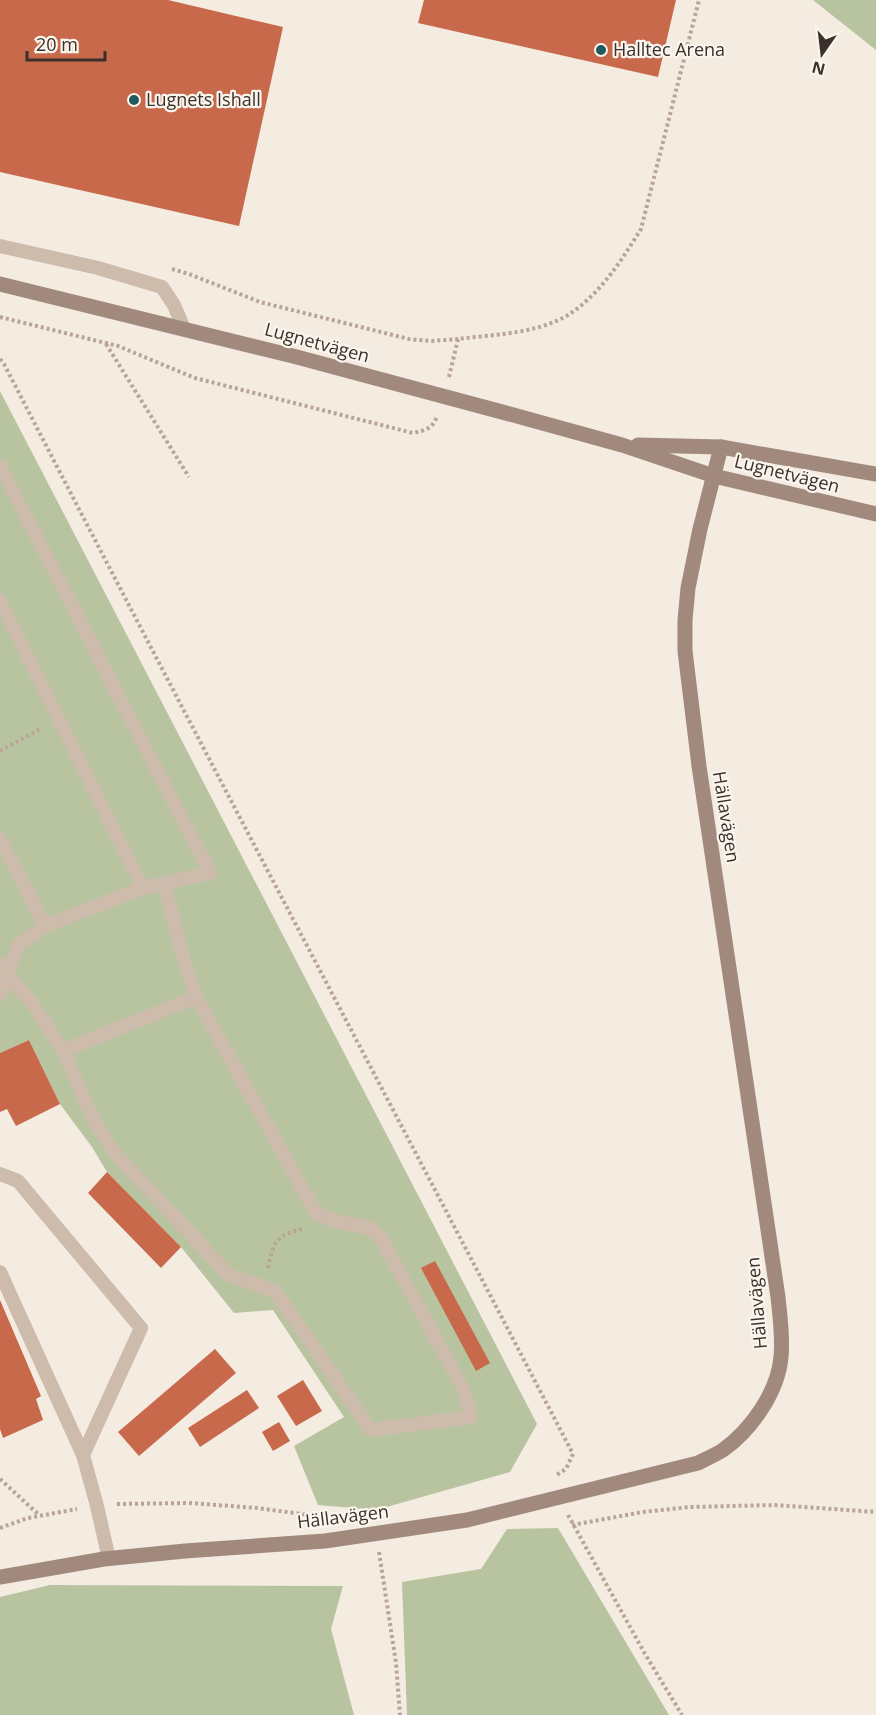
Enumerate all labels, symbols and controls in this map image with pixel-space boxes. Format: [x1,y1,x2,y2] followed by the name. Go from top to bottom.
[27,24,105,62] scale bar
[792,24,852,84] north arrow
[36,32,78,56] text: 20 m
[613,37,725,61] place label: Halltec Arena
[594,43,608,57] marker: Halltec Arena
[809,56,827,81] text: N
[146,87,261,111] place label: Lugnets Ishall
[127,93,141,107] marker: Lugnets Ishall
[262,317,372,368] street label: Lugnetvägen
[732,448,842,498] street label: Lugnetvägen
[708,769,746,864] street label: Hällavägen
[740,1256,772,1350] street label: Hällavägen
[296,1498,390,1534] street label: Hällavägen

